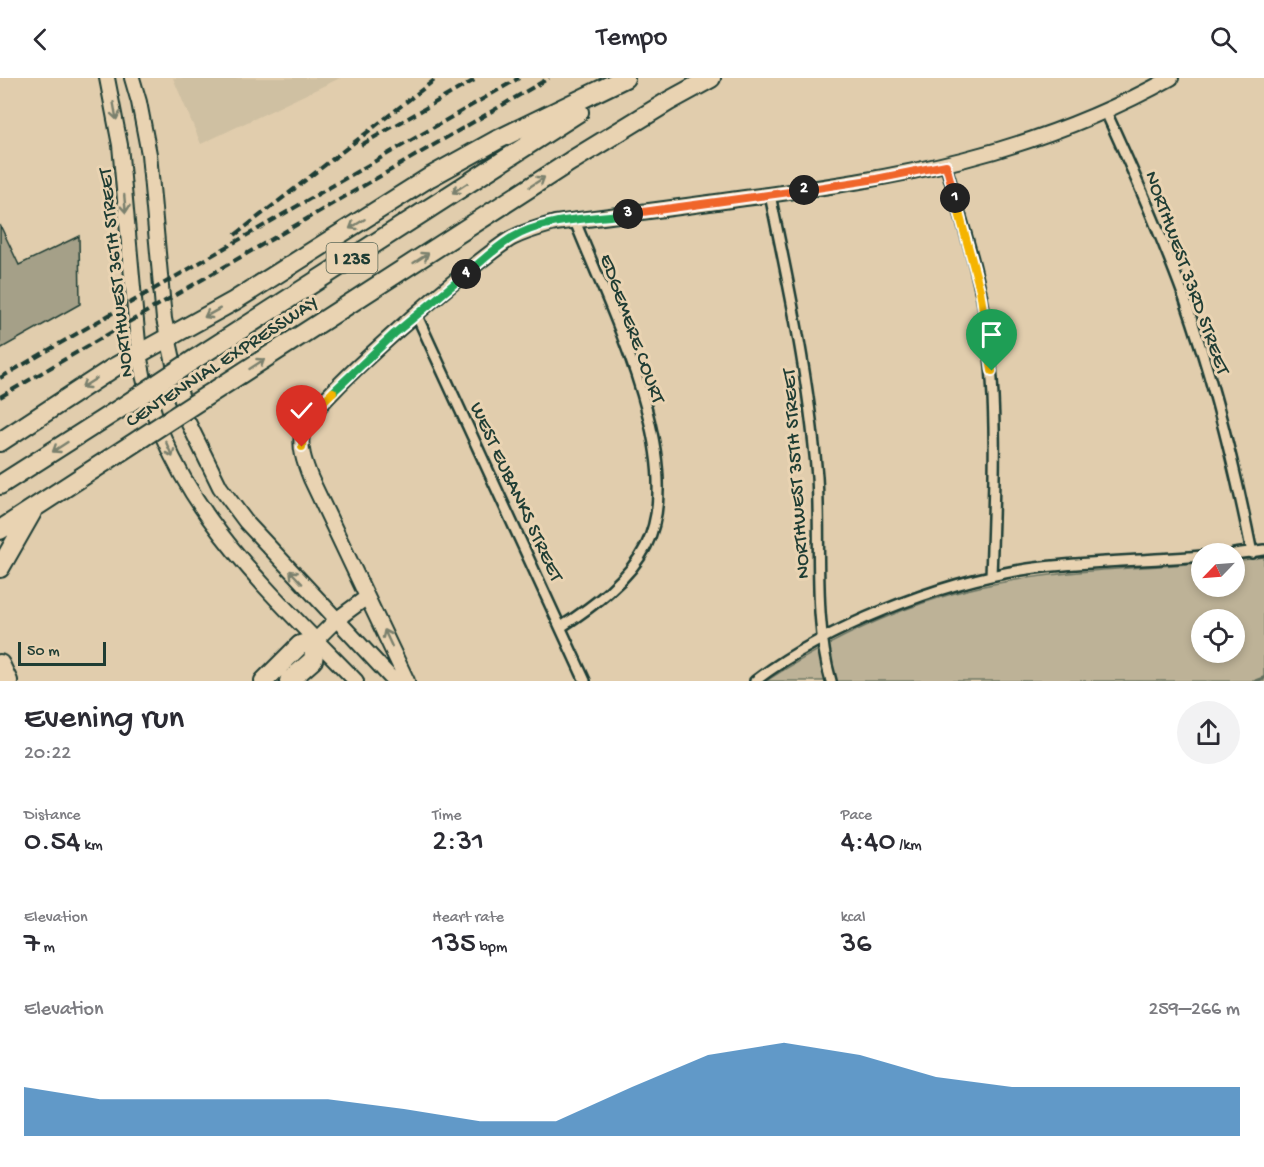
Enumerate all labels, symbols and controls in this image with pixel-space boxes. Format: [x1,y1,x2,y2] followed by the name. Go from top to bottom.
[24,23,57,56] icon: back
[597,23,667,55] text: Tempo
[1207,23,1240,56] icon: search
[110,101,121,121] one-way arrow
[95,166,140,378] street label: NORTHWEST 36TH STREET
[1138,168,1234,379] street label: NORTHWEST 33RD STREET
[789,175,819,205] pin: 2
[529,176,546,189] one-way arrow
[800,180,808,199] text: 2
[452,183,469,195] one-way arrow
[940,183,970,213] pin: 1
[952,188,958,207] text: 1
[120,193,131,213] one-way arrow
[613,199,643,229] pin: 3
[624,204,632,223] text: 3
[349,218,366,230] one-way arrow
[326,243,378,273] road number: I 235
[593,251,669,408] street label: EDGEMERE COURT
[412,252,429,264] one-way arrow
[451,259,481,289] pin: 4
[462,264,470,283] text: 4
[122,292,324,434] street label: CENTENNIAL EXPRESSWAY
[203,308,221,319] one-way arrow
[966,309,1017,371] pin
[975,318,1008,351] icon: arrive
[248,357,265,369] one-way arrow
[779,367,816,580] street label: NORTHWEST 35TH STREET
[81,378,98,390] one-way arrow
[276,385,327,447] pin
[285,394,318,427] icon: check
[463,399,567,587] street label: WEST EUBANKS STREET
[163,440,175,458] one-way arrow
[52,441,69,453] one-way arrow
[1191,543,1245,597] north arrow
[1191,543,1245,663] map controls
[289,570,303,585] one-way arrow
[1191,609,1245,663] button: locate
[382,630,394,648] one-way arrow
[18,639,106,666] scale bar
[27,643,60,662] text: 50 m
[24,701,184,739] text: Evening run
[1177,701,1240,764] button: share
[24,743,71,766] text: 20:22
[24,807,81,826] text: Distance
[432,807,462,826] text: Time
[841,807,872,826] text: Pace
[24,826,80,861] text: 0.54
[432,826,484,861] text: 2:31
[841,826,896,861] text: 4:40
[80,837,103,856] text: km
[896,837,922,856] text: /km
[24,909,88,928] text: Elevation
[432,909,504,928] text: Heart rate
[841,909,866,928] text: kcal
[24,928,40,963] text: 7
[432,928,476,963] text: 135
[841,928,871,963] text: 36
[40,939,55,958] text: m
[476,939,507,958] text: bpm
[24,999,104,1022] text: Elevation
[1148,999,1240,1022] text: 259–266 m

